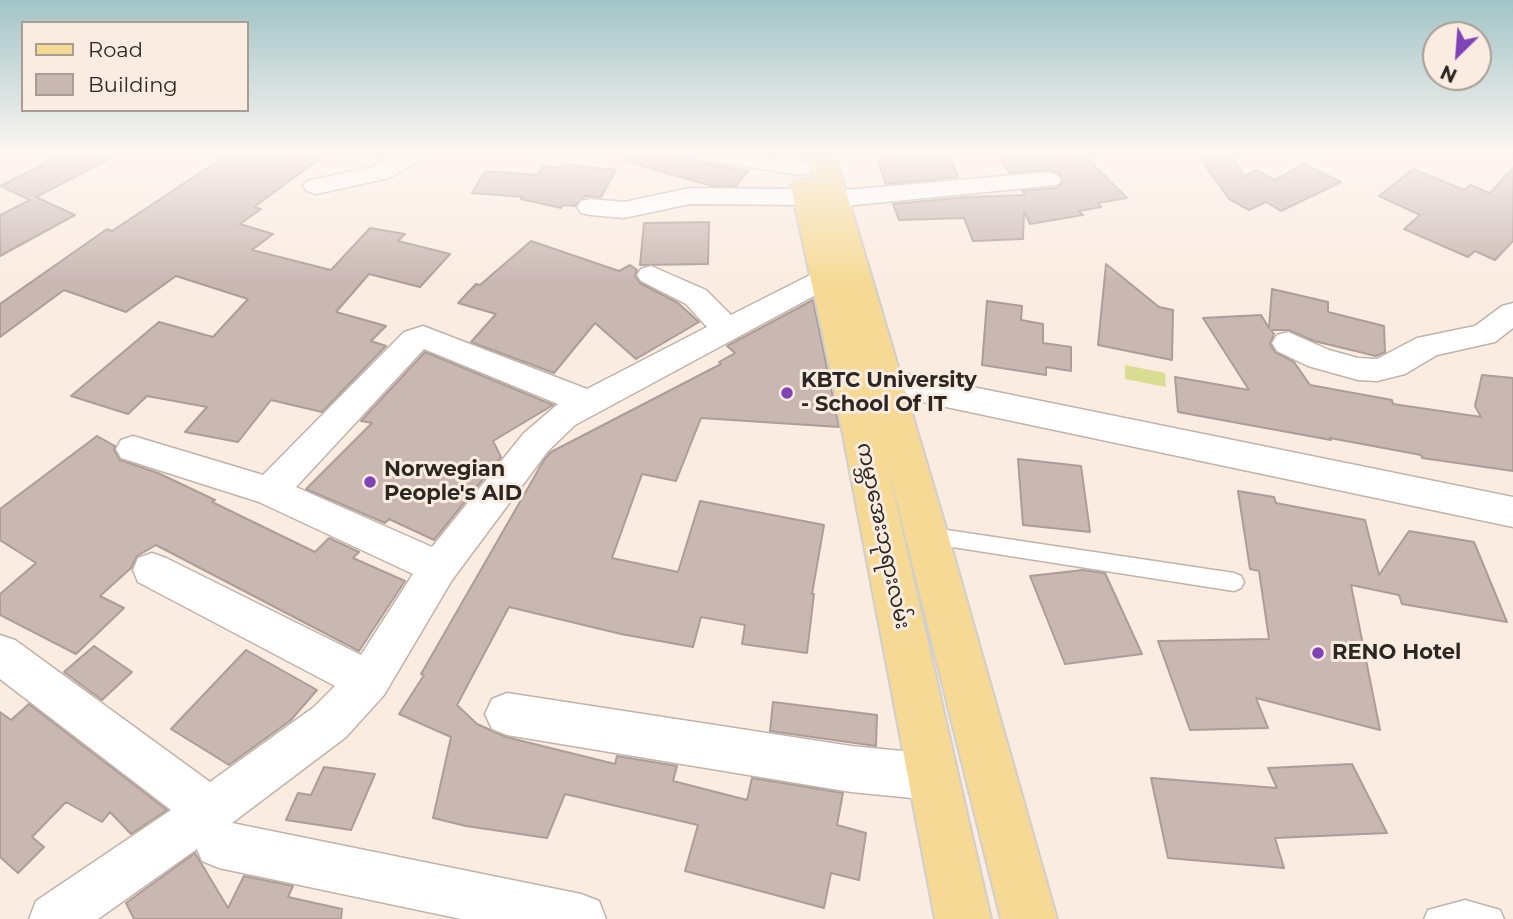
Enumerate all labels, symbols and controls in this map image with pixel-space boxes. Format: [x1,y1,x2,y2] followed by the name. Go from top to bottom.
[21,21,248,112] legend
[1422,21,1492,91] north arrow
[88,37,143,62] text: Road
[1437,60,1461,87] text: N
[88,72,178,97] text: Building
[801,368,977,418] place label: KBTC University - School Of IT
[779,385,795,401] marker: KBTC University - School Of IT
[851,440,915,632] street label: ကမ္ဘာအေးဘုရားလမ်း
[384,457,522,507] place label: Norwegian People's AID
[362,474,378,490] marker: Norwegian People's AID
[1332,640,1461,666] place label: RENO Hotel
[1310,645,1326,661] marker: RENO Hotel

